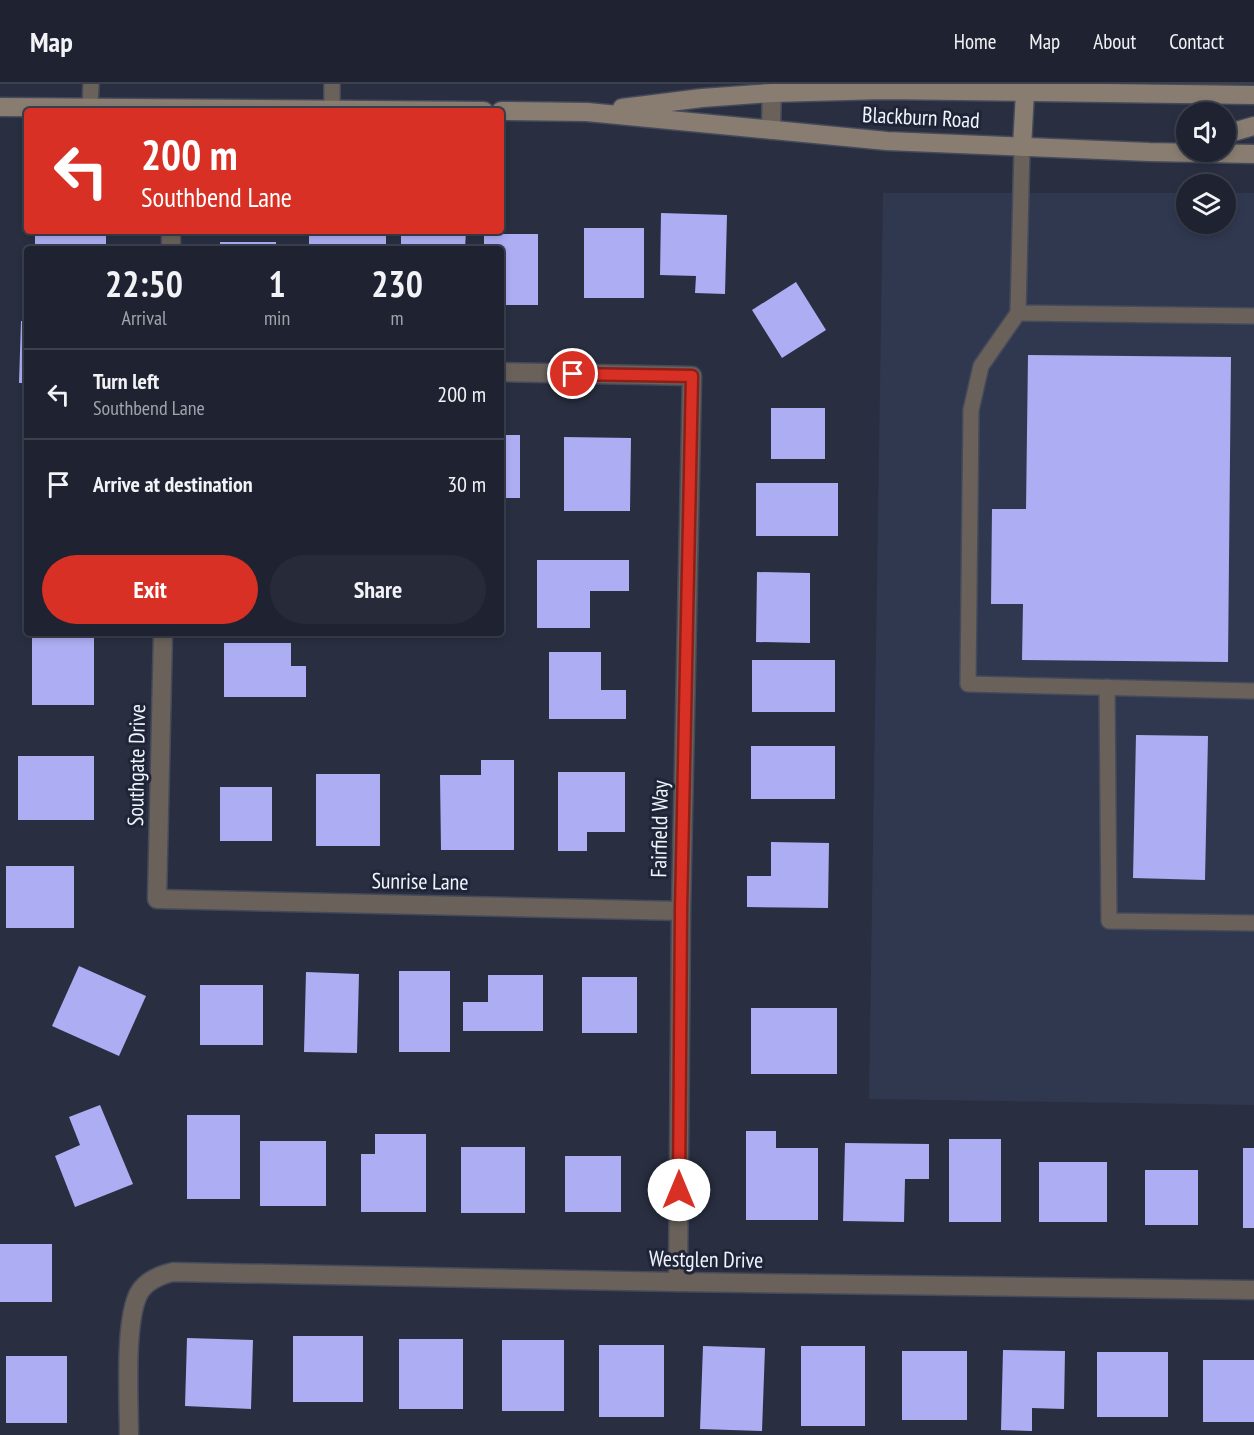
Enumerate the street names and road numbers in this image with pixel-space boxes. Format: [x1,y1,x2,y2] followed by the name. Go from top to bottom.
[862,100,980,134] street label: Blackburn Road
[121,704,151,826] street label: Southgate Drive
[644,779,674,878] street label: Fairfield Way
[371,866,469,896] street label: Sunrise Lane
[649,1244,763,1274] street label: Westglen Drive

